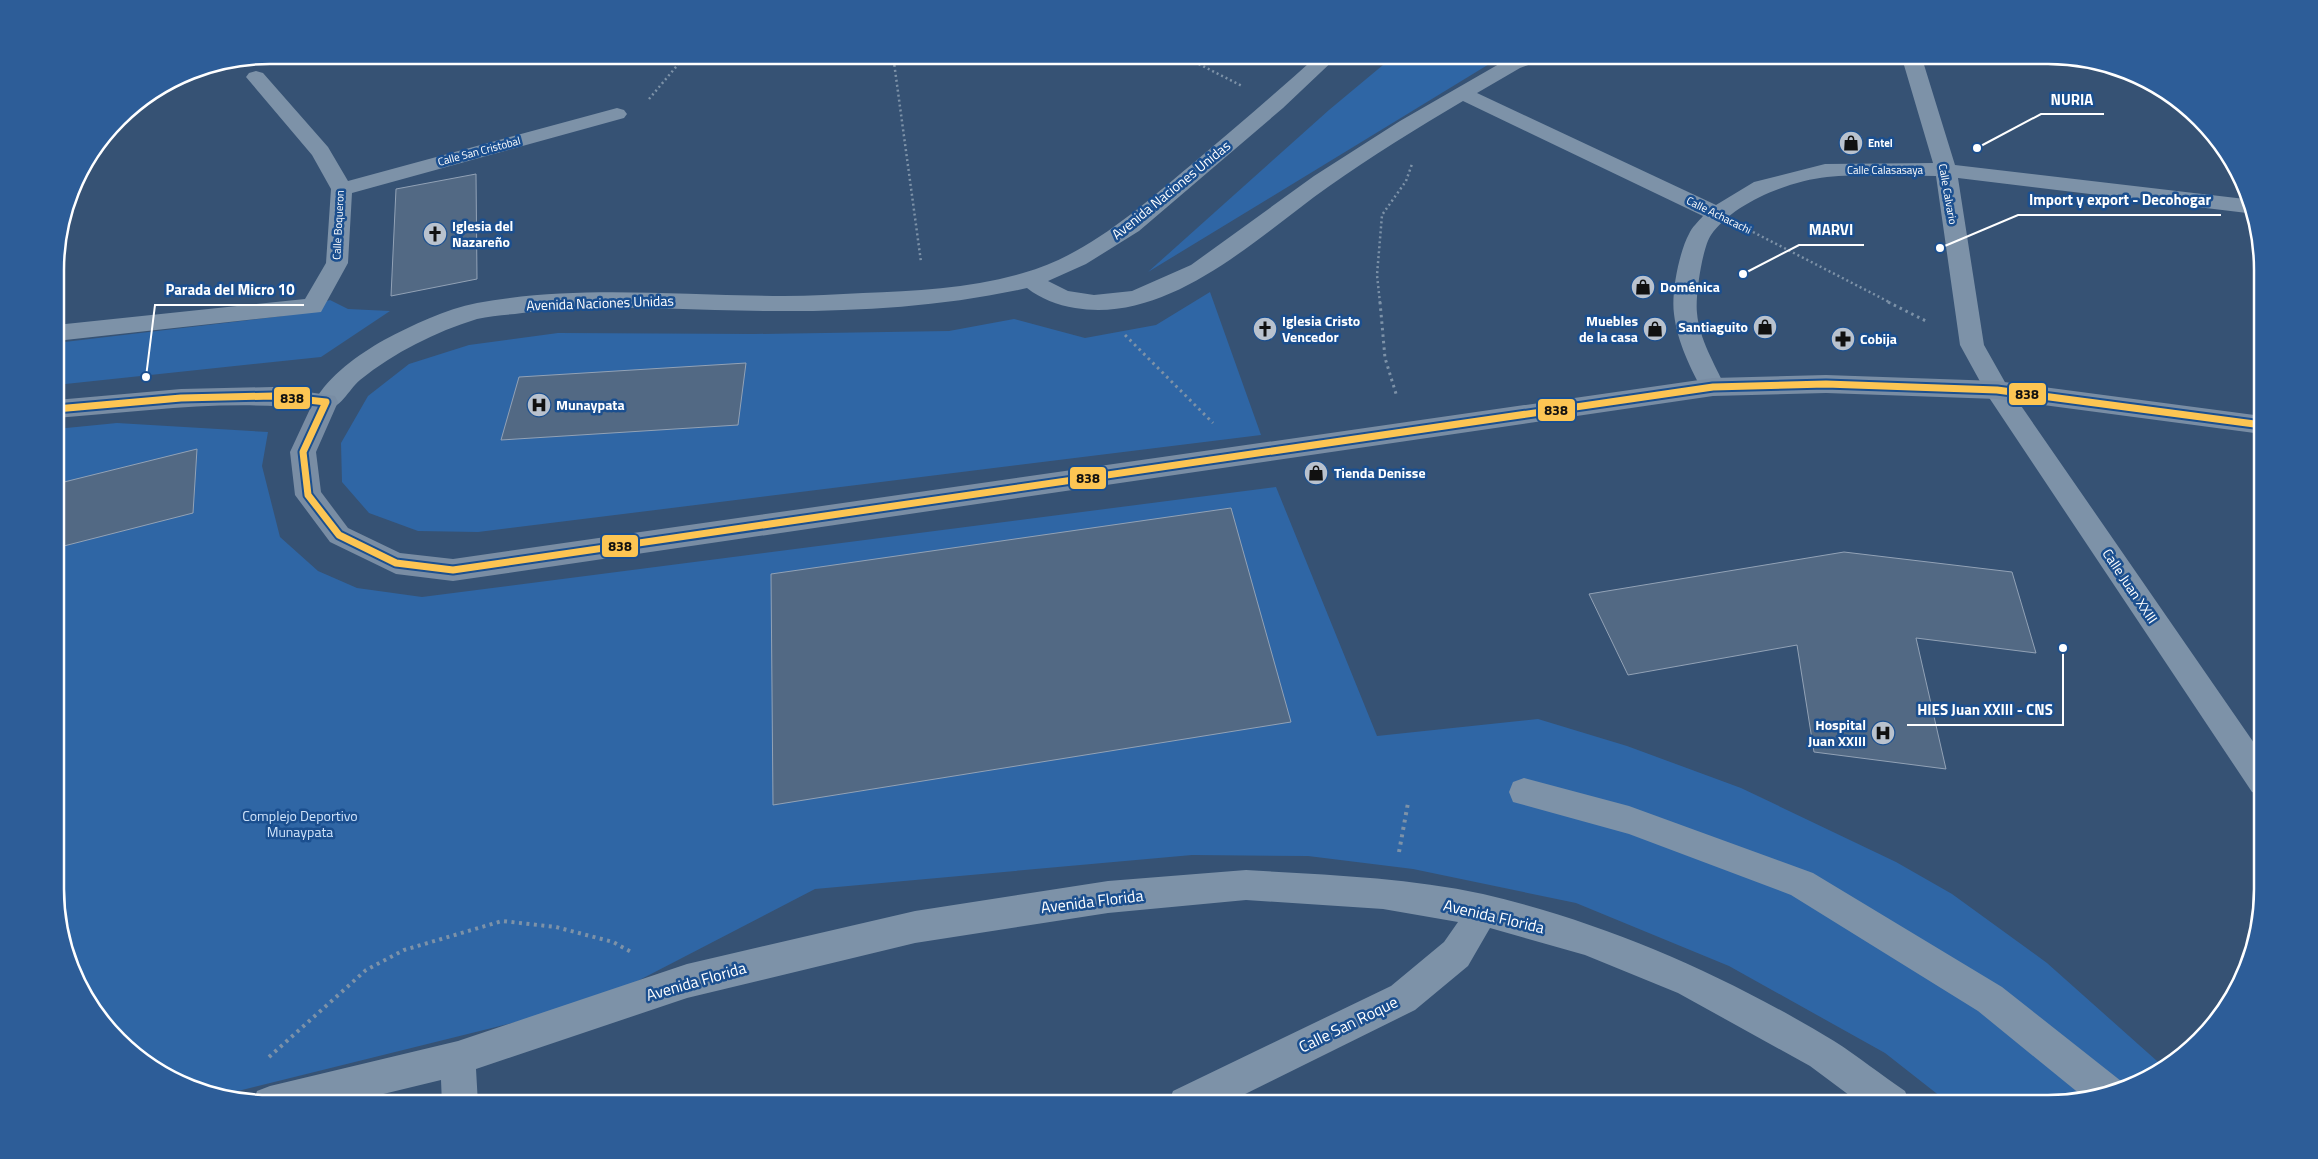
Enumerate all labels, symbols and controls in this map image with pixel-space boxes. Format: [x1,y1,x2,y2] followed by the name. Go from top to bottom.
[2041,84,2104,114] callout: NURIA
[2051,88,2093,111] text: NURIA
[1838,130,1864,156] shop icon: Entel
[436,132,522,170] street label: Calle San Cristobal
[1107,135,1235,244] street label: Avenida Naciones Unidas
[1868,135,1893,151] place label: Entel
[1847,162,1923,178] street label: Calle Calasasaya
[1935,162,1961,226] street label: Calle Calvario
[2018,185,2221,215] callout: Import y export - Decohogar
[2029,188,2212,211] text: Import y export - Decohogar
[328,190,348,260] street label: Calle Boqueron
[1684,192,1754,238] street label: Calle Achacachi
[452,215,513,252] place label: Iglesia del Nazareño
[1799,215,1864,245] callout: MARVI
[1809,218,1853,241] text: MARVI
[422,221,448,247] church icon: Iglesia del Nazareño
[1630,274,1656,300] shop icon: Doménica
[155,275,304,305] callout: Parada del Micro 10
[1660,276,1720,297] place label: Doménica
[165,278,295,301] text: Parada del Micro 10
[526,289,674,316] street label: Avenida Naciones Unidas
[1282,310,1360,347] place label: Iglesia Cristo Vencedor
[1579,310,1638,347] place label: Muebles de la casa
[1752,314,1778,340] shop icon: Santiaguito
[1252,316,1278,342] church icon: Iglesia Cristo Vencedor
[1642,316,1668,342] shop icon: Muebles de la casa
[1678,316,1748,337] place label: Santiaguito
[1830,326,1856,352] pharmacy icon: Cobija
[1860,328,1897,349] place label: Cobija
[2008,382,2047,406] line badge: 838
[2015,383,2039,404] text: 838
[273,386,311,410] line badge: 838
[280,387,304,408] text: 838
[526,392,552,418] hospital icon: Munaypata
[556,394,625,415] place label: Munaypata
[1537,398,1576,422] line badge: 838
[1544,399,1568,420] text: 838
[1303,460,1329,486] shop icon: Tienda Denisse
[1334,462,1426,483] place label: Tienda Denisse
[1069,466,1107,490] line badge: 838
[1076,467,1100,488] text: 838
[601,534,639,558] line badge: 838
[608,535,632,556] text: 838
[2098,544,2163,627] street label: Calle Juan XXIII
[1907,695,2063,725] callout: HIES Juan XXIII - CNS
[1917,698,2053,721] text: HIES Juan XXIII - CNS
[1808,714,1866,751] place label: Hospital Juan XXIII
[1870,720,1896,746] hospital icon: Hospital Juan XXIII
[242,805,358,842] park label: Complejo Deportivo Munaypata
[1039,883,1145,919] street label: Avenida Florida
[1441,893,1547,939] street label: Avenida Florida
[643,955,749,1007] street label: Avenida Florida
[1294,990,1402,1058] street label: Calle San Roque

